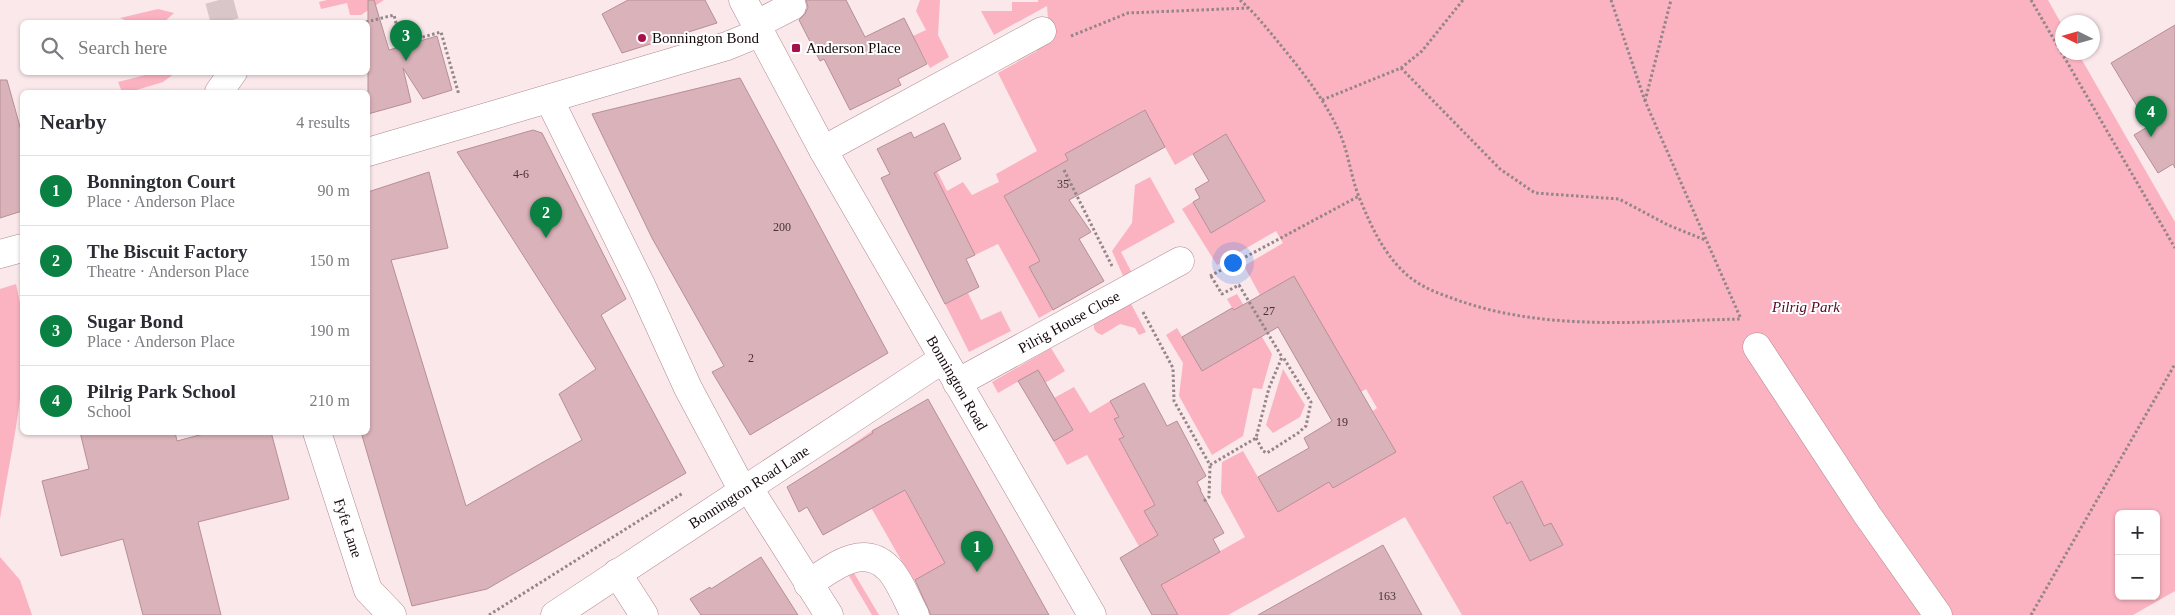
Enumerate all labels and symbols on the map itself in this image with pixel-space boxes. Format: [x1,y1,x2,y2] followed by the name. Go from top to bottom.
[2055,15,2100,60] north arrow
[390,20,422,61] pin: 3
[652,30,760,46] place label: Bonnington Bond
[636,32,648,44] marker: Bonnington Bond
[806,40,901,56] place label: Anderson Place
[790,42,802,54] marker: Anderson Place
[2135,96,2167,137] pin: 4
[513,167,529,181] house number: 4-6
[1057,177,1069,191] house number: 35
[530,197,562,238] pin: 2
[773,220,791,234] house number: 200
[1220,250,1246,276] your location
[1016,287,1123,356] street label: Pilrig House Close
[1771,299,1840,315] park label: Pilrig Park
[1263,304,1275,318] house number: 27
[924,333,991,433] street label: Bonnington Road
[748,351,754,365] house number: 2
[1336,415,1348,429] house number: 19
[686,442,812,532] street label: Bonnington Road Lane
[331,496,365,560] street label: Fyfe Lane
[961,531,993,572] pin: 1
[1378,589,1396,603] house number: 163

